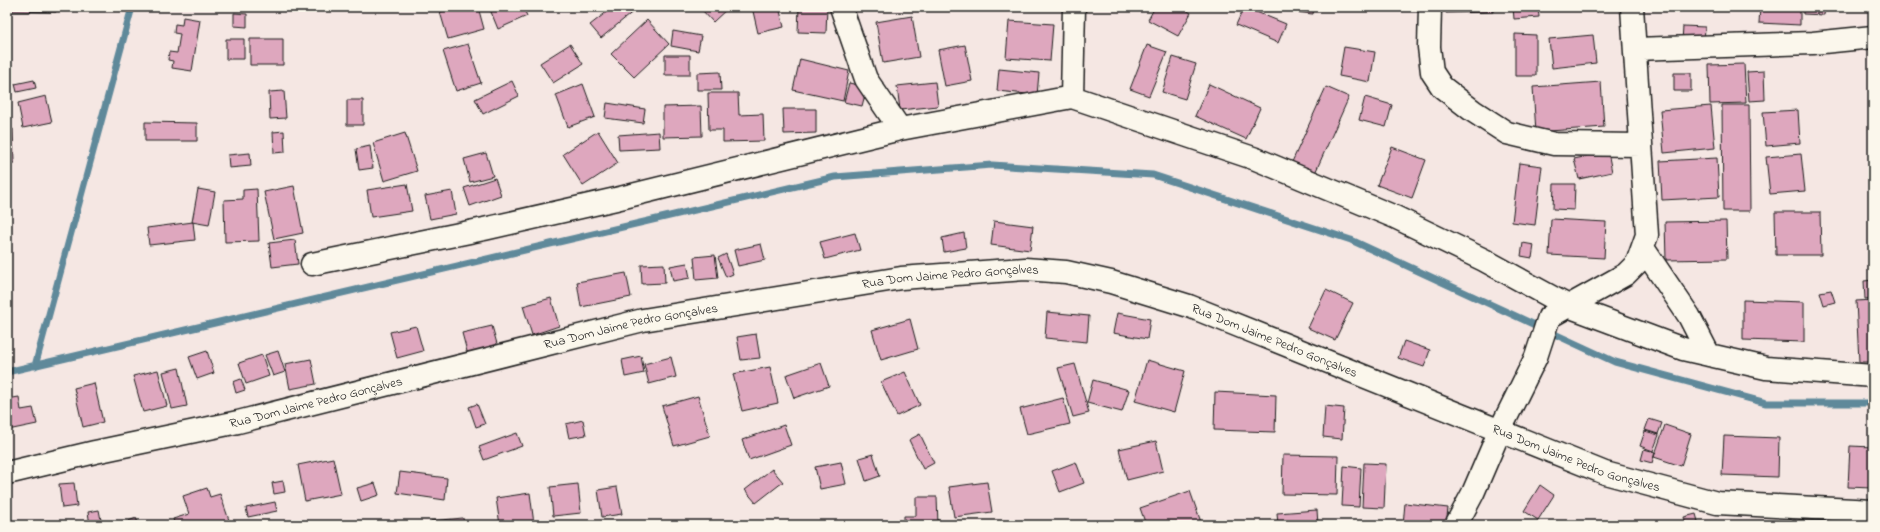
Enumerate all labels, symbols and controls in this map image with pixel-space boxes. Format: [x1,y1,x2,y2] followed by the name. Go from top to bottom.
[861,259,1040,294] street label: Rua Dom Jaime Pedro Gonçalves
[542,298,719,354] street label: Rua Dom Jaime Pedro Gonçalves
[1189,298,1361,382] street label: Rua Dom Jaime Pedro Gonçalves
[228,371,405,433] street label: Rua Dom Jaime Pedro Gonçalves
[1489,419,1663,497] street label: Rua Dom Jaime Pedro Gonçalves

